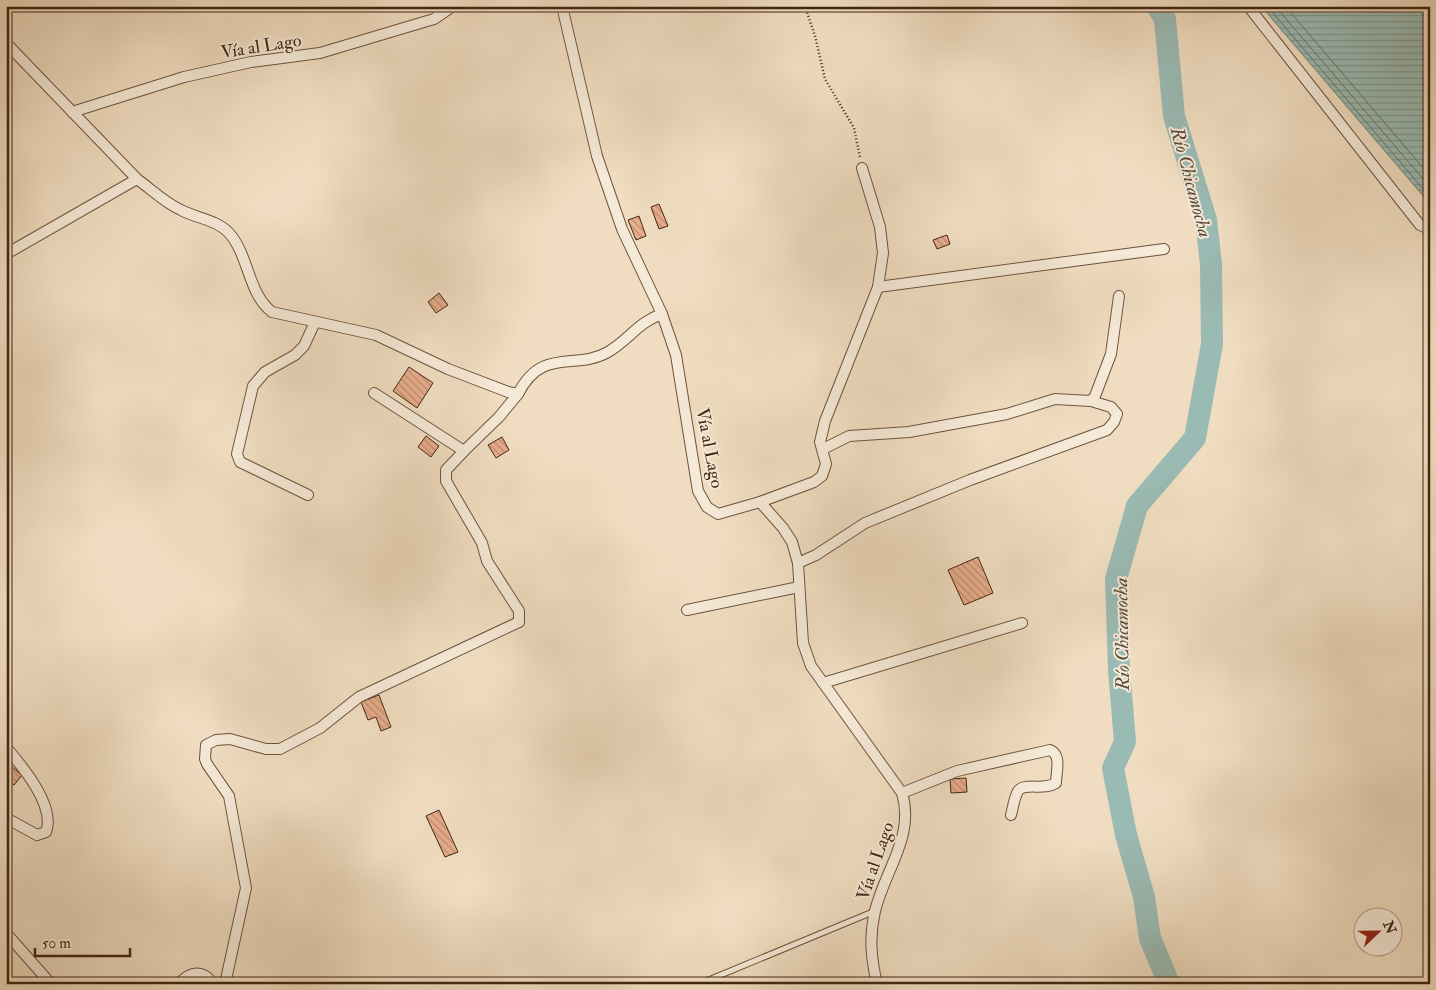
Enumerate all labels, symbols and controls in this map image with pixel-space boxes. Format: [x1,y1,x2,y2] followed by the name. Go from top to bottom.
[219,29,303,64] street label: Vía al Lago
[1165,124,1217,240] water label: Río Chicamocha
[690,406,729,490] street label: Vía al Lago
[1109,577,1135,692] water label: Río Chicamocha
[851,819,900,903] street label: Vía al Lago
[1354,908,1404,958] north arrow
[1379,917,1400,937] text: N
[35,925,130,957] scale bar
[42,934,71,953] text: 50 m

